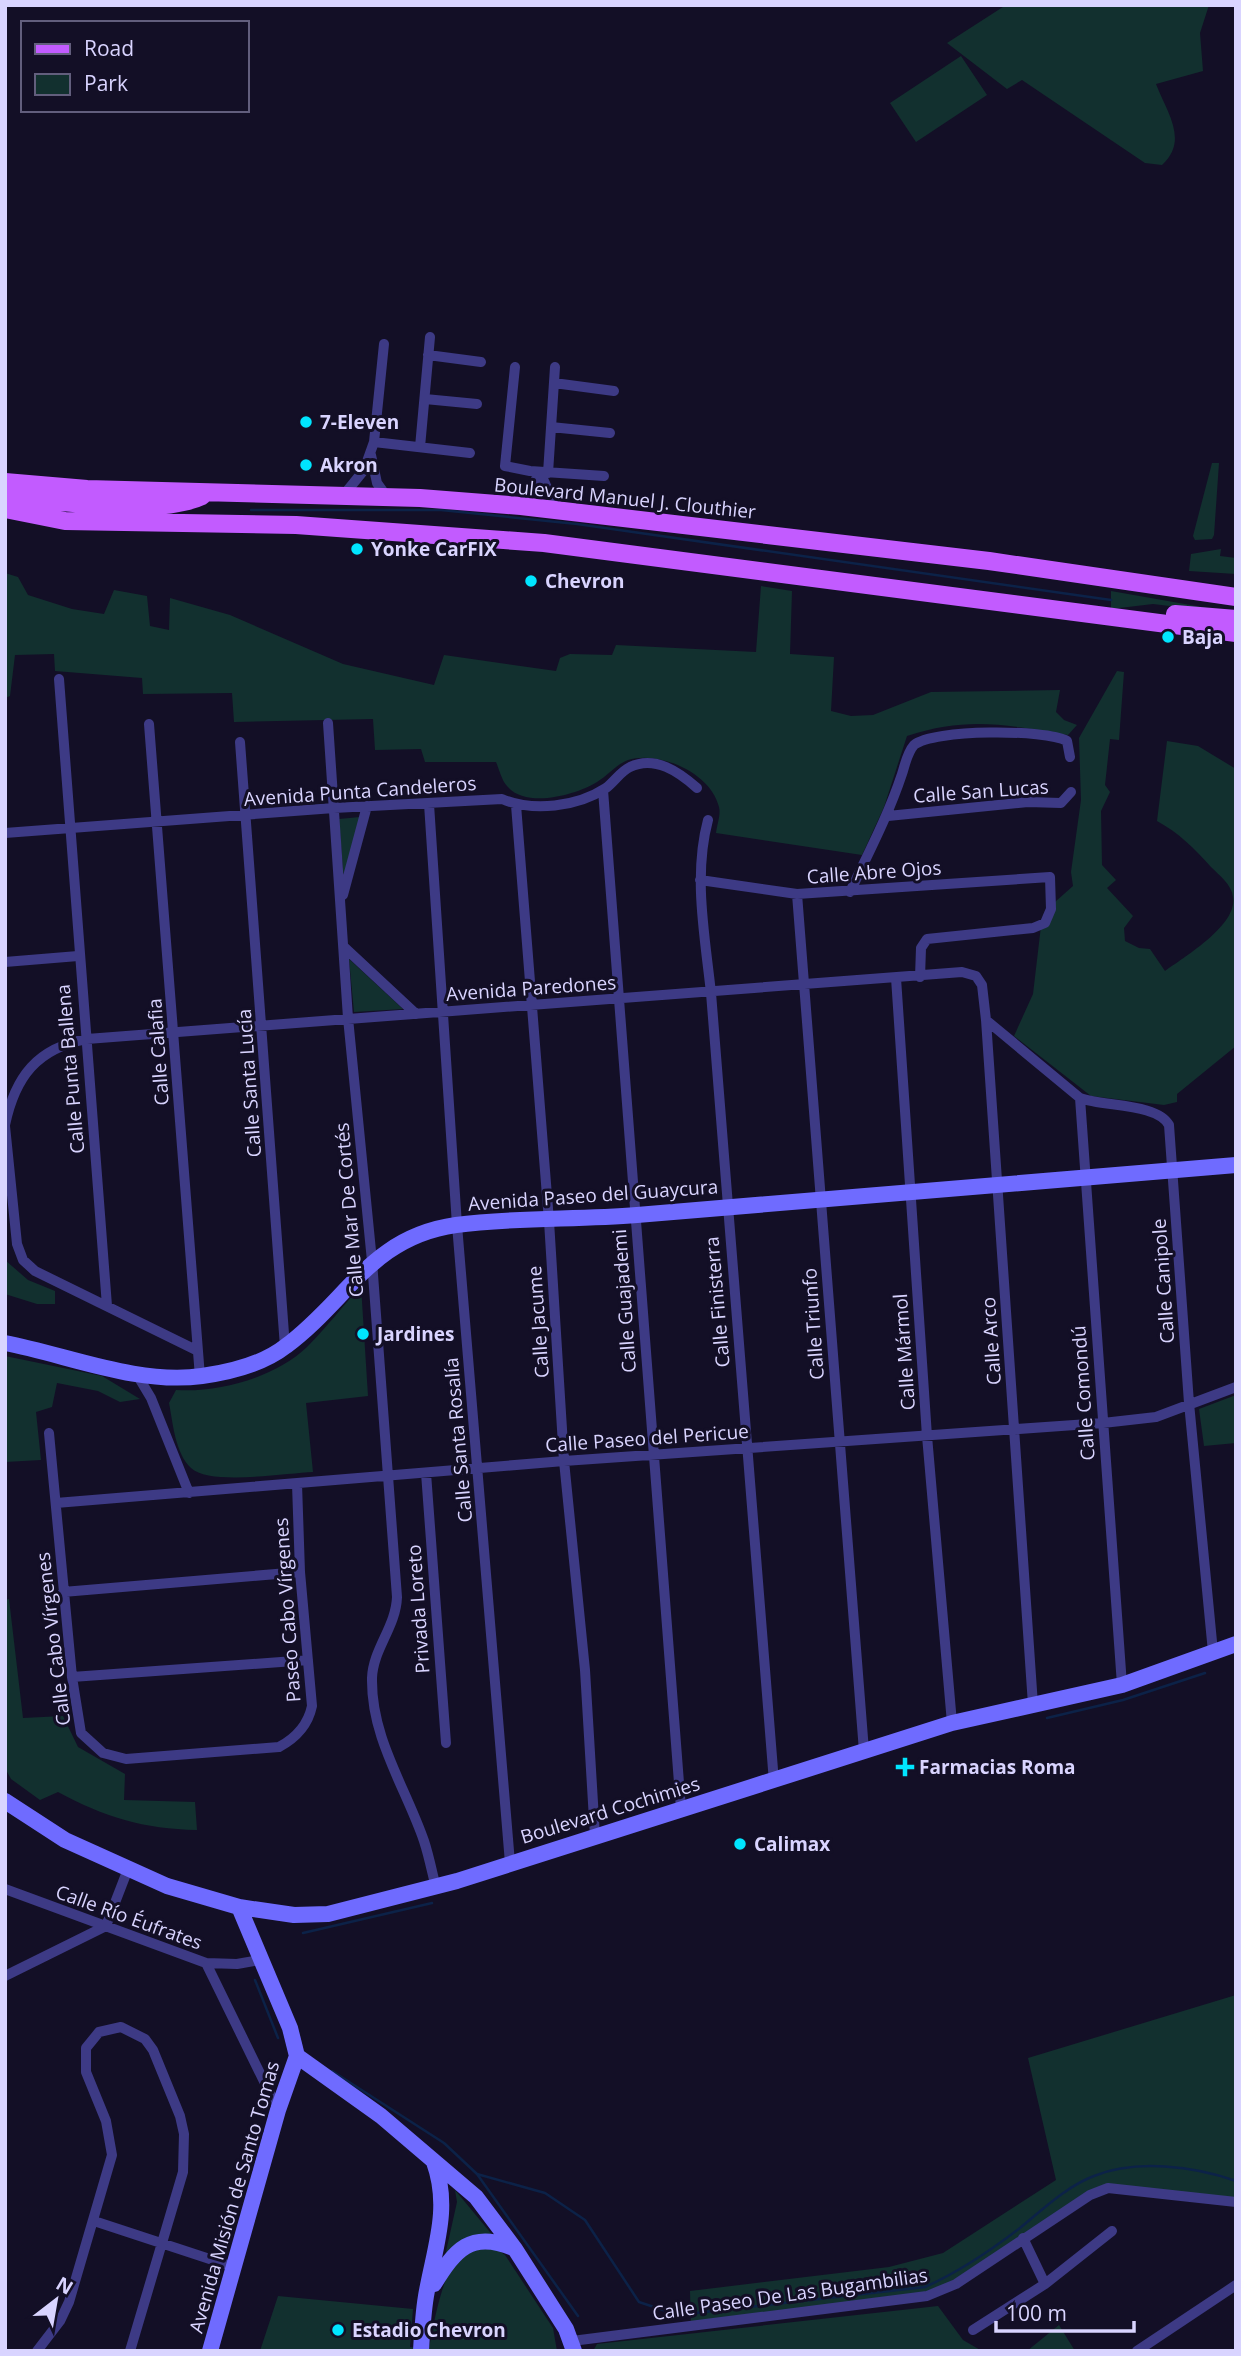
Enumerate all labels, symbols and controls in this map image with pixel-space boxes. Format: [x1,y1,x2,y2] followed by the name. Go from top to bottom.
[21,21,248,112] legend
[84,34,134,62] text: Road
[84,69,128,97] text: Park
[320,409,399,435] place label: 7-Eleven
[298,414,314,430] marker: 7-Eleven
[320,452,378,478] place label: Akron
[298,457,314,473] marker: Akron
[493,471,757,525] street label: Boulevard Manuel J. Clouthier
[371,536,497,562] place label: Yonke CarFIX
[349,541,365,557] marker: Yonke CarFIX
[545,568,625,594] place label: Chevron
[523,573,539,589] marker: Chevron
[1182,624,1224,650] place label: Baja
[1160,629,1176,645] marker: Baja
[243,770,477,812] street label: Avenida Punta Candeleros
[912,773,1050,809] street label: Calle San Lucas
[806,854,942,890] street label: Calle Abre Ojos
[445,969,617,1007] street label: Avenida Paredones
[50,983,90,1155] street label: Calle Punta Ballena
[141,998,175,1106] street label: Calle Calafia
[231,1008,267,1158] street label: Calle Santa Lucía
[328,1122,370,1298] street label: Calle Mar De Cortés
[467,1173,719,1217] street label: Avenida Paseo del Guaycura
[1146,1218,1180,1344] street label: Calle Canipole
[606,1228,642,1374] street label: Calle Guajademi
[698,1235,736,1369] street label: Calle Finisterra
[521,1265,555,1379] street label: Calle Jacume
[796,1267,830,1381] street label: Calle Triunfo
[887,1293,921,1411] street label: Calle Mármol
[975,1296,1007,1386] street label: Calle Arco
[375,1321,454,1347] place label: Jardines
[1065,1325,1101,1461] street label: Calle Comondú
[355,1326,371,1342] marker: Jardines
[438,1356,478,1524] street label: Calle Santa Rosalía
[544,1418,750,1458] street label: Calle Paseo del Pericue
[268,1517,306,1703] street label: Paseo Cabo Vírgenes
[401,1544,435,1674] street label: Privada Loreto
[29,1551,77,1727] street label: Calle Cabo Vírgenes
[919,1754,1076,1780] place label: Farmacias Roma
[897,1759,913,1775] marker: Farmacias Roma
[517,1770,703,1850] street label: Boulevard Cochimies
[754,1831,830,1857] place label: Calimax
[732,1836,748,1852] marker: Calimax
[52,1878,206,1956] street label: Calle Río Éufrates
[183,2058,285,2336] street label: Avenida Misión de Santo Tomas
[651,2262,929,2326] street label: Calle Paseo De Las Bugambilias
[21,2265,91,2335] north arrow
[51,2270,78,2301] text: N
[996,2290,1134,2334] scale bar
[1006,2299,1067,2327] text: 100 m
[352,2317,506,2343] place label: Estadio Chevron
[330,2322,346,2338] marker: Estadio Chevron

